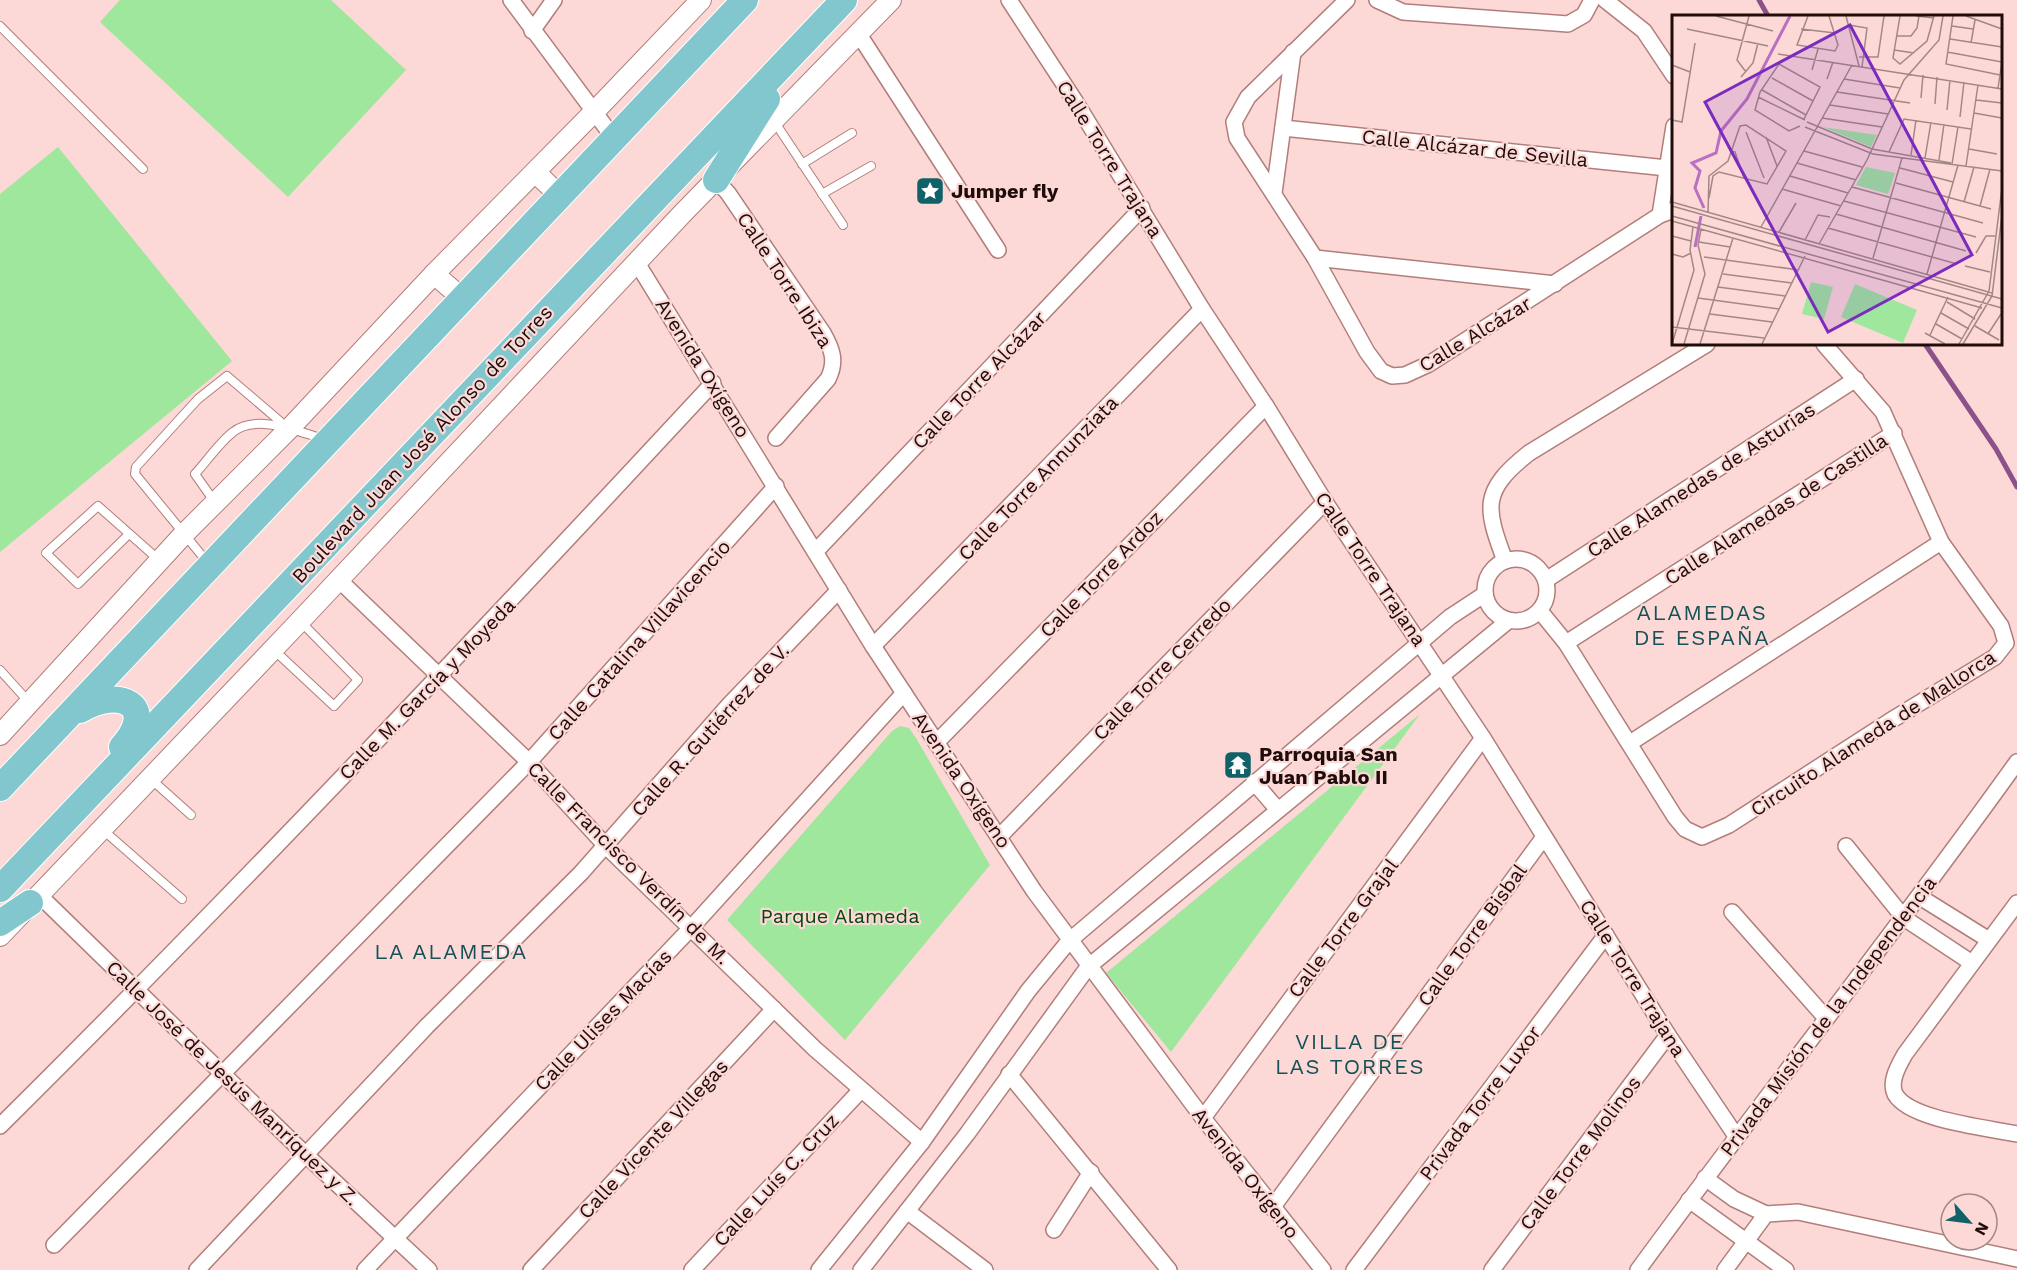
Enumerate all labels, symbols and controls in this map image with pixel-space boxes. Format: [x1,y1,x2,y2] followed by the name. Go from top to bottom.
[1672,15,2002,345] inset map
[1052,76,1168,242] street label: Calle Torre Trajana
[1361,124,1589,172] street label: Calle Alcázar de Sevilla
[914,175,946,207] place icon: Jumper fly
[951,179,1059,203] place label: Jumper fly
[732,208,838,352] street label: Calle Torre Ibiza
[1414,291,1536,377] street label: Calle Alcázar
[651,294,755,442] street label: Avenida Oxígeno
[287,300,557,588] street label: Boulevard Juan José Alonso de Torres
[907,306,1051,454] street label: Calle Torre Alcázar
[953,391,1123,565] street label: Calle Torre Annunziata
[1582,397,1820,563] street label: Calle Alamedas de Asturias
[1660,428,1892,590] street label: Calle Alamedas de Castilla
[1310,487,1432,651] street label: Calle Torre Trajana
[1034,506,1168,642] street label: Calle Torre Ardoz
[543,535,735,745] street label: Calle Catalina Villavicencio
[334,593,520,785] street label: Calle M. García y Moyeda
[1088,593,1236,745] street label: Calle Torre Cerredo
[1634,600,1770,650] district label: ALAMEDAS DE ESPAÑA
[626,639,794,821] street label: Calle R. Gutiérrez de V.
[1746,645,2000,821] street label: Circuito Alameda de Mallorca
[907,707,1017,853] street label: Avenida Oxígeno
[1259,742,1398,789] place label: Parroquia San Juan Pablo II
[1222,749,1254,781] temple icon: Parroquia San Juan Pablo II
[523,757,735,969] street label: Calle Francisco Verdín de M.
[1283,854,1403,1002] street label: Calle Torre Grajal
[1412,859,1532,1011] street label: Calle Torre Bisbal
[1715,871,1941,1161] street label: Privada Misión de la Independencia
[1575,895,1691,1061] street label: Calle Torre Trajana
[761,904,919,928] park label: Parque Alameda
[374,939,528,964] district label: LA ALAMEDA
[529,944,677,1096] street label: Calle Ulises Macías
[101,955,365,1211] street label: Calle José de Jesús Manríquez y Z.
[1414,1021,1546,1185] street label: Privada Torre Luxor
[1275,1029,1425,1079] district label: VILLA DE LAS TORRES
[573,1054,733,1224] street label: Calle Vicente Villegas
[1514,1071,1646,1235] street label: Calle Torre Molinos
[1187,1103,1305,1243] street label: Avenida Oxígeno
[708,1109,844,1251] street label: Calle Luís C. Cruz
[1939,1192,1999,1252] north arrow
[1971,1219,1993,1239] text: N

